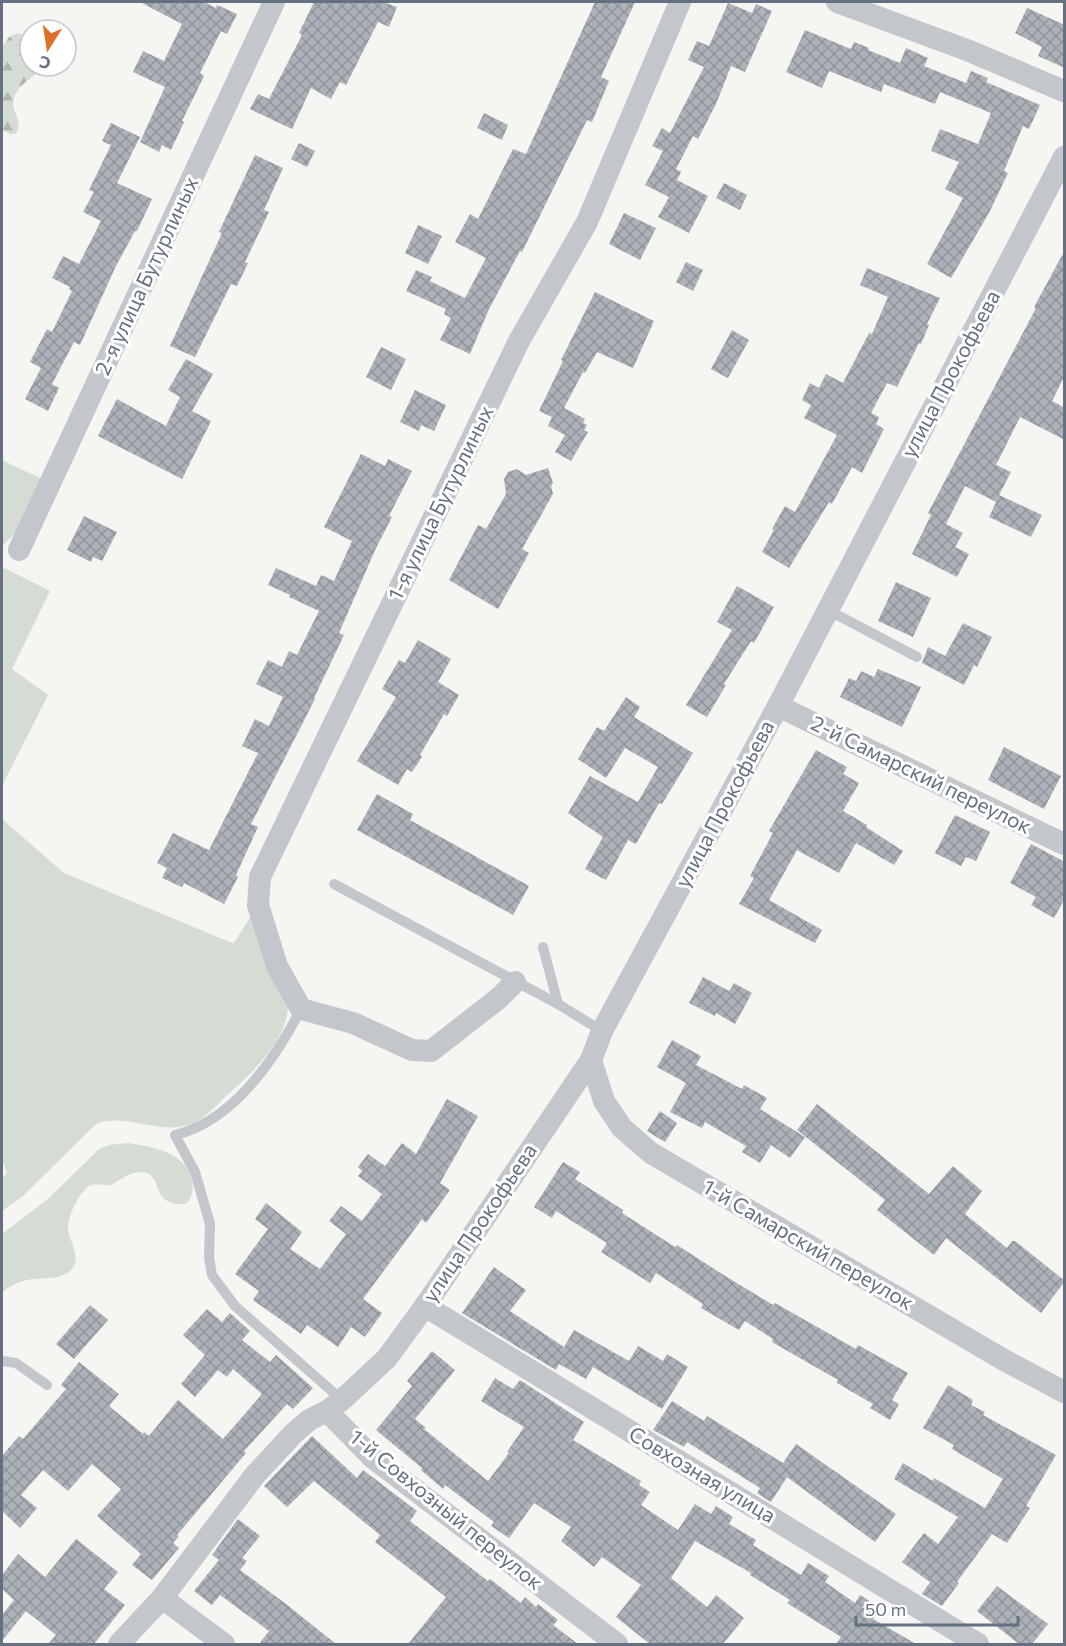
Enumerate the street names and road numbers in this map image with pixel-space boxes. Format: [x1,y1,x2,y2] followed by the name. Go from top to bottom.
[89,172,203,379] street label: 2-я улица Бутурлиных
[895,285,1004,461] street label: улица Прокофьева
[382,401,498,604] street label: 1-я улица Бутурлиных
[807,709,1036,838] street label: 2-й Самарский переулок
[669,715,778,891] street label: улица Прокофьева
[416,1138,541,1306] street label: улица Прокофьева
[699,1173,919,1314] street label: 1-й Самарский переулок
[625,1420,781,1527] street label: Совхозная улица
[346,1423,548,1594] street label: 1-й Совхозный переулок

